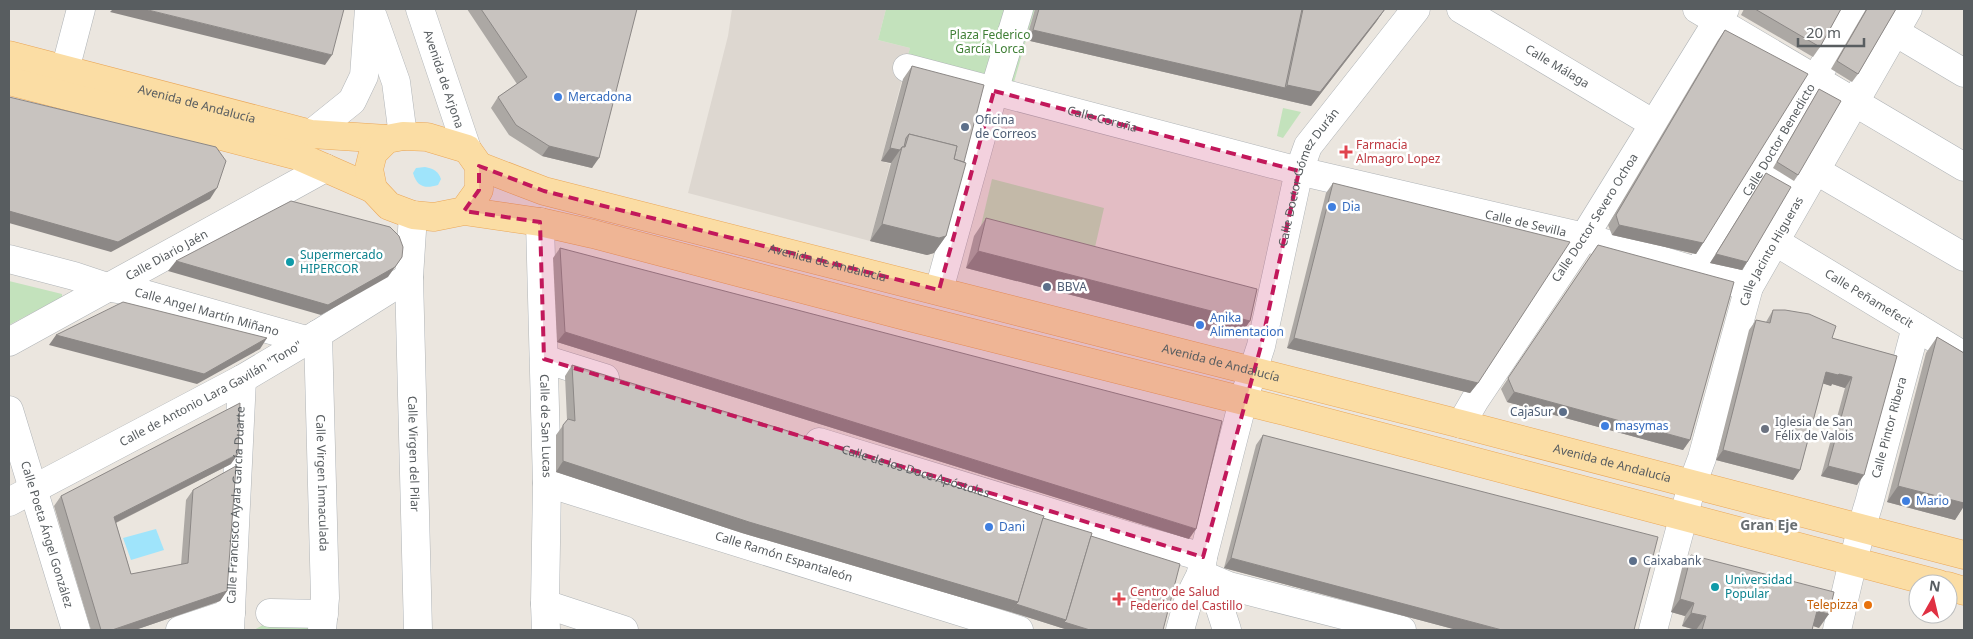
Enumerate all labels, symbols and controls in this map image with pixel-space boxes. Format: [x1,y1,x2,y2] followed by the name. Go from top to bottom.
[1798,15,1864,47] scale bar
[1806,22,1841,42] text: 20 m
[950,26,1030,57] park label: Plaza Federico García Lorca
[420,28,468,130] street label: Avenida de Arjona
[1522,40,1593,92] street label: Calle Málaga
[136,80,257,127] street label: Avenida de Andalucía
[1738,80,1819,199] street label: Calle Doctor Benedicto
[568,88,632,105] place label: Mercadona
[552,91,564,103] marker: Mercadona
[1066,101,1139,136] street label: Calle Coruña
[1274,104,1343,248] street label: Calle Doctor Gómez Durán
[975,111,1037,142] place label: Oficina de Correos
[959,121,971,133] marker: Oficina de Correos
[1356,136,1441,167] place label: Farmacia Almagro Lopez
[1340,146,1352,158] marker: Farmacia Almagro Lopez
[1547,150,1642,285] street label: Calle Doctor Severo Ochoa
[1735,193,1807,308] street label: Calle Jacinto Higueras
[1342,198,1361,215] place label: Dia
[1326,201,1338,213] marker: Dia
[1483,205,1568,241] street label: Calle de Sevilla
[122,225,211,284] street label: Calle Diario Jaén
[767,239,888,286] street label: Avenida de Andalucía
[300,246,383,277] place label: Supermercado HIPERCOR
[284,256,296,268] marker: Supermercado HIPERCOR
[1822,265,1917,332] street label: Calle Peñamefecit
[1057,278,1087,295] place label: BBVA
[1041,281,1053,293] marker: BBVA
[133,283,281,340] street label: Calle Angel Martín Miñano
[1210,309,1284,340] place label: Anika Alimentacion
[1194,319,1206,331] marker: Anika Alimentacion
[116,336,305,450] street label: Calle de Antonio Lara Gavilán "Tono"
[1160,339,1282,386] street label: Avenida de Andalucía
[536,374,556,478] street label: Calle de San Lucas
[1867,375,1910,480] street label: Calle Pintor Ribera
[404,396,424,512] street label: Calle Virgen del Pilar
[1510,403,1553,420] place label: CajaSur
[222,406,249,604] street label: Calle Francisco Ayala García Duarte
[1557,406,1569,418] marker: CajaSur
[1775,413,1854,444] place label: Iglesia de San Félix de Valois
[312,414,333,552] street label: Calle Virgen Inmaculada
[1615,417,1669,434] place label: masymas
[1599,420,1611,432] marker: masymas
[1759,423,1771,435] marker: Iglesia de San Félix de Valois
[1552,439,1673,486] street label: Avenida de Andalucía
[840,440,992,502] street label: Calle de los Doce Apóstoles
[17,459,78,610] street label: Calle Poeta Ángel González
[1916,492,1949,509] place label: Mario
[1900,495,1912,507] marker: Mario
[1740,515,1798,534] district label: Gran Eje
[999,518,1025,535] place label: Dani
[983,521,995,533] marker: Dani
[713,527,855,586] street label: Calle Ramón Espantaleón
[1643,552,1702,569] place label: Caixabank
[1627,555,1639,567] marker: Caixabank
[1725,571,1792,602] place label: Universidad Popular
[1908,574,1958,624] north arrow
[1928,575,1942,596] text: N
[1709,581,1721,593] marker: Universidad Popular
[1130,583,1243,614] place label: Centro de Salud Federico del Castillo
[1112,592,1126,606] marker: Centro de Salud Federico del Castillo
[1807,596,1858,613] place label: Telepizza
[1862,599,1874,611] marker: Telepizza

